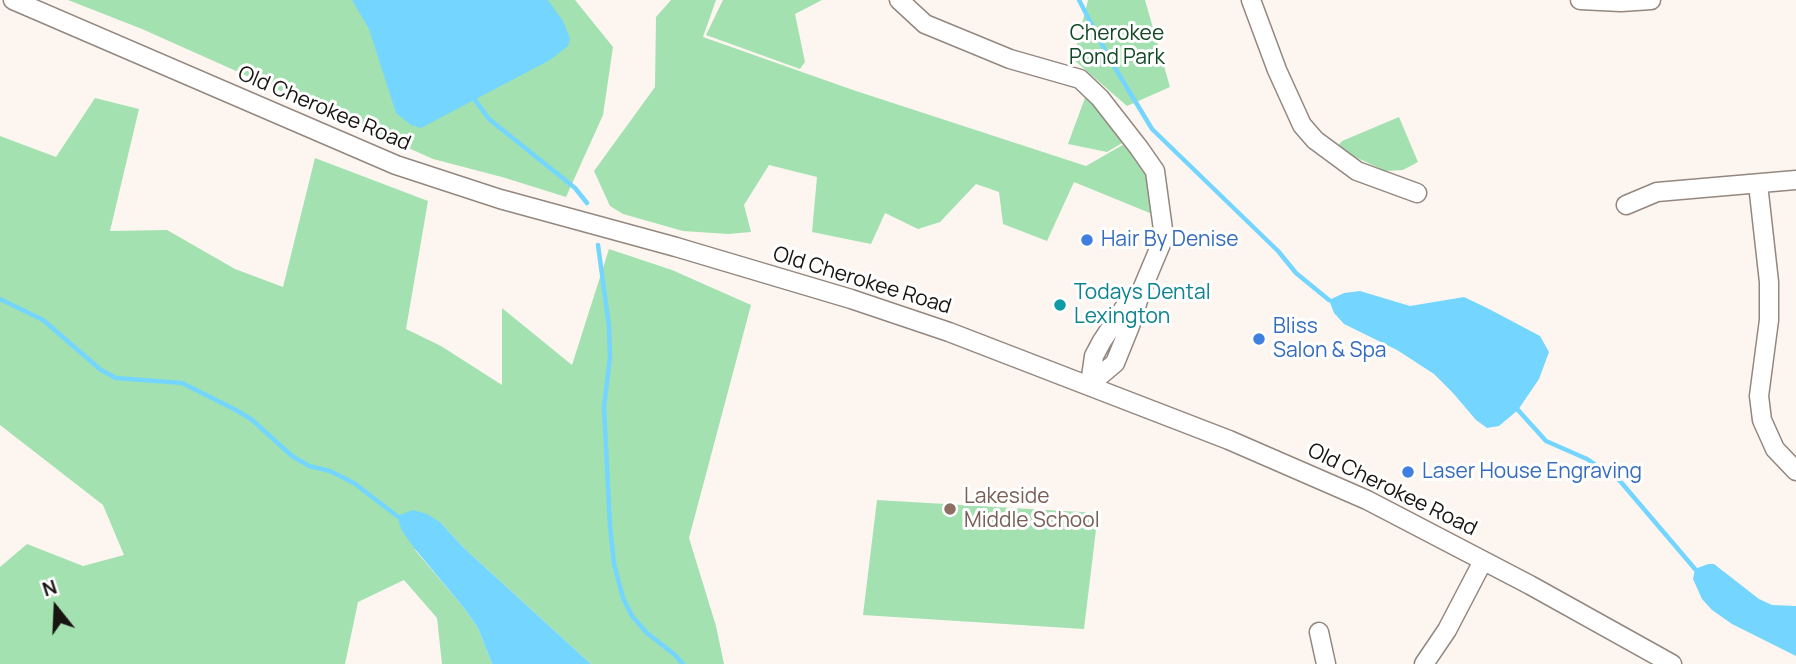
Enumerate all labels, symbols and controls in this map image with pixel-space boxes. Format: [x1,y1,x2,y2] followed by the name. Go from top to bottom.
[1069,21,1165,71] park label: Cherokee Pond Park
[234,61,414,157] street label: Old Cherokee Road
[1101,227,1239,253] place label: Hair By Denise
[1079,232,1095,248] marker: Hair By Denise
[770,242,954,320] street label: Old Cherokee Road
[1074,280,1211,330] place label: Todays Dental Lexington
[1052,297,1068,313] marker: Todays Dental Lexington
[1273,314,1387,364] place label: Bliss Salon & Spa
[1251,331,1267,347] marker: Bliss Salon & Spa
[1303,438,1481,542] street label: Old Cherokee Road
[1422,459,1642,485] place label: Laser House Engraving
[1400,464,1416,480] marker: Laser House Engraving
[964,484,1100,534] place label: Lakeside Middle School
[942,501,958,517] marker: Lakeside Middle School
[21,573,91,643] north arrow
[39,574,60,603] text: N

